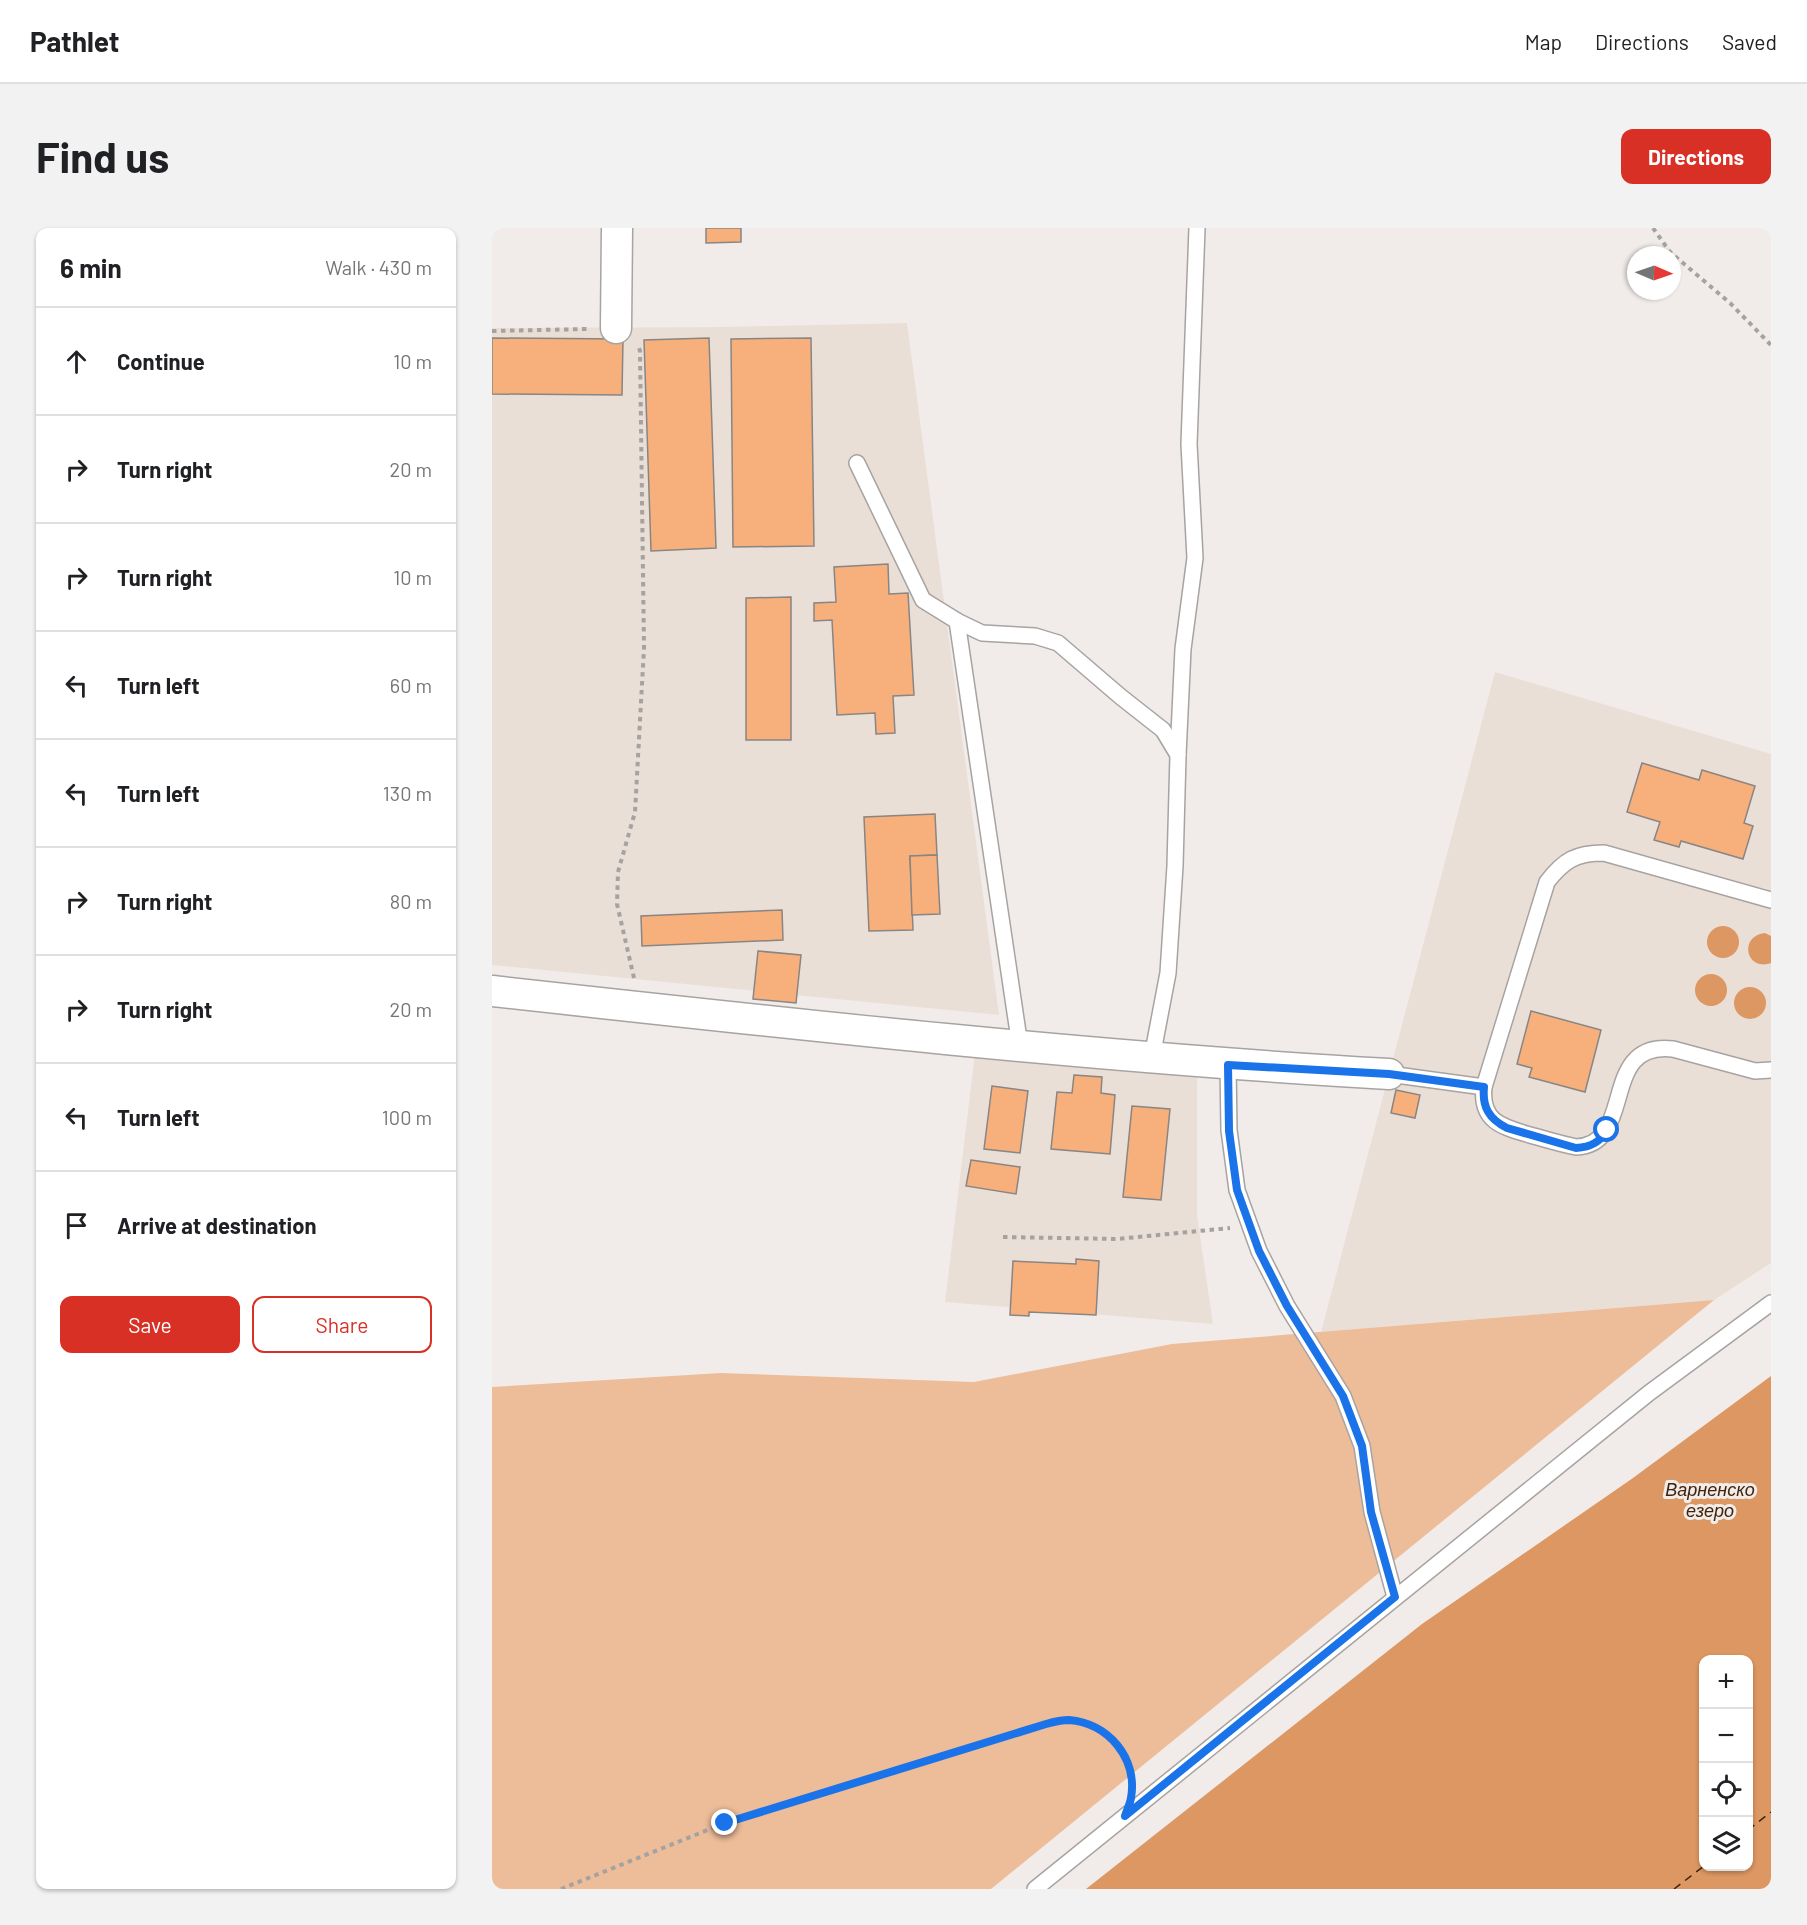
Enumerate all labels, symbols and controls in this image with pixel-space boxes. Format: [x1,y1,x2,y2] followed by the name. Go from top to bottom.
[30,24,119,58] text: Pathlet
[1525,29,1562,54] text: Map
[1595,29,1689,54] text: Directions
[1722,29,1777,54] text: Saved
[1621,129,1771,184] button: Directions
[36,131,169,181] text: Find us
[1627,246,1681,300] north arrow
[60,252,122,283] text: 6 min
[325,255,432,279] text: Walk · 430 m
[60,345,93,378] icon: ahead
[117,348,205,374] text: Continue
[393,349,432,373] text: 10 m
[60,453,93,486] icon: right
[117,456,212,482] text: Turn right
[389,457,432,481] text: 20 m
[60,561,93,594] icon: right
[117,564,212,590] text: Turn right
[393,565,432,589] text: 10 m
[60,669,93,702] icon: left
[117,672,200,698] text: Turn left
[390,673,432,697] text: 60 m
[60,777,93,810] icon: left
[117,780,200,806] text: Turn left
[383,781,432,805] text: 130 m
[60,885,93,918] icon: right
[117,888,212,914] text: Turn right
[390,889,432,913] text: 80 m
[60,993,93,1026] icon: right
[117,996,212,1022] text: Turn right
[389,997,432,1021] text: 20 m
[60,1101,93,1134] icon: left
[117,1104,200,1130] text: Turn left
[382,1105,432,1129] text: 100 m
[1593,1116,1619,1142] route start
[60,1209,93,1242] icon: arrive
[117,1212,316,1238] text: Arrive at destination
[60,1296,240,1353] button: Save
[252,1296,432,1353] button: Share
[1665,1478,1755,1521] water label: Варненско езеро
[1699,1655,1753,1871] map controls
[1699,1655,1753,1709] button: +
[1699,1709,1753,1763] button: −
[1699,1763,1753,1817] button: locate
[711,1809,737,1835] route end
[1699,1817,1753,1871] button: layers

